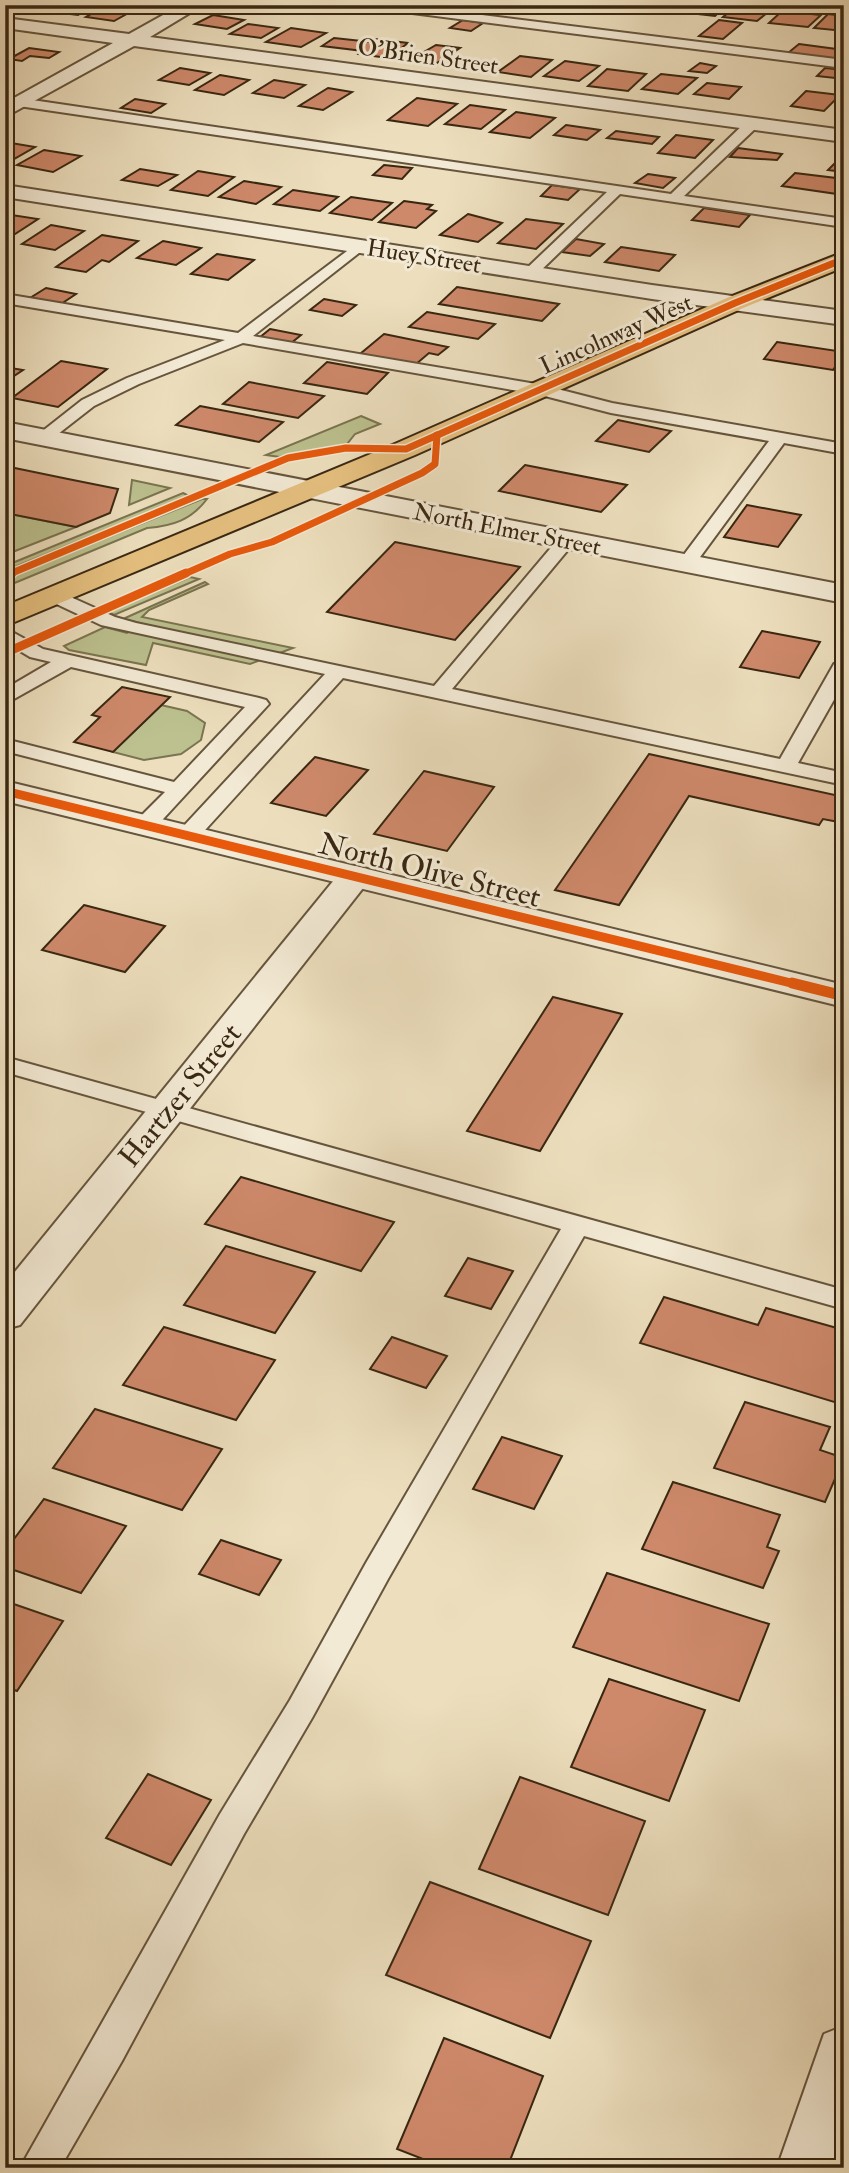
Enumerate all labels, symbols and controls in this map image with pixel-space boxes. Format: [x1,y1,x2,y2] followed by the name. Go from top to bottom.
[356,31,500,82] street label: O'Brien Street
[365,232,484,281] street label: Huey Street
[535,287,697,382] street label: Lincolnway West
[410,496,604,563] street label: North Elmer Street
[315,825,545,916] street label: North Olive Street
[111,1016,250,1175] street label: Hartzer Street

